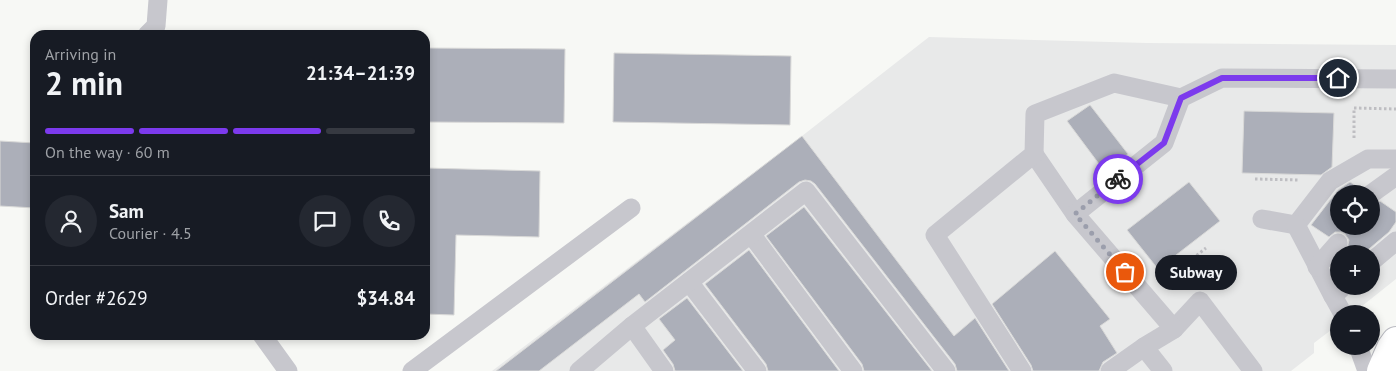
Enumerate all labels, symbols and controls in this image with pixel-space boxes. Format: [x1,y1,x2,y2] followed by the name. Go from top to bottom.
[45,44,116,64] text: Arriving in
[1317,57,1359,99] pin
[306,61,415,85] text: 21:34–21:39
[45,62,123,104] text: 2 min
[1324,64,1352,92] icon: home
[45,142,170,162] text: On the way · 60 m
[1093,154,1143,204] courier
[1104,165,1132,193] icon: bike
[1330,185,1380,355] map controls
[1330,185,1380,235] button: locate
[45,195,97,247] button: person
[299,195,351,247] button: chat
[363,195,415,247] button: phone
[109,199,144,223] text: Sam
[109,223,192,243] text: Courier · 4.5
[1330,245,1380,295] button: +
[1104,251,1146,293] pin
[1155,254,1238,290] callout: Subway
[1111,258,1139,286] icon: bag
[1170,262,1222,282] text: Subway
[45,286,148,310] text: Order #2629
[356,286,415,310] text: $34.84
[1330,305,1380,355] button: −

